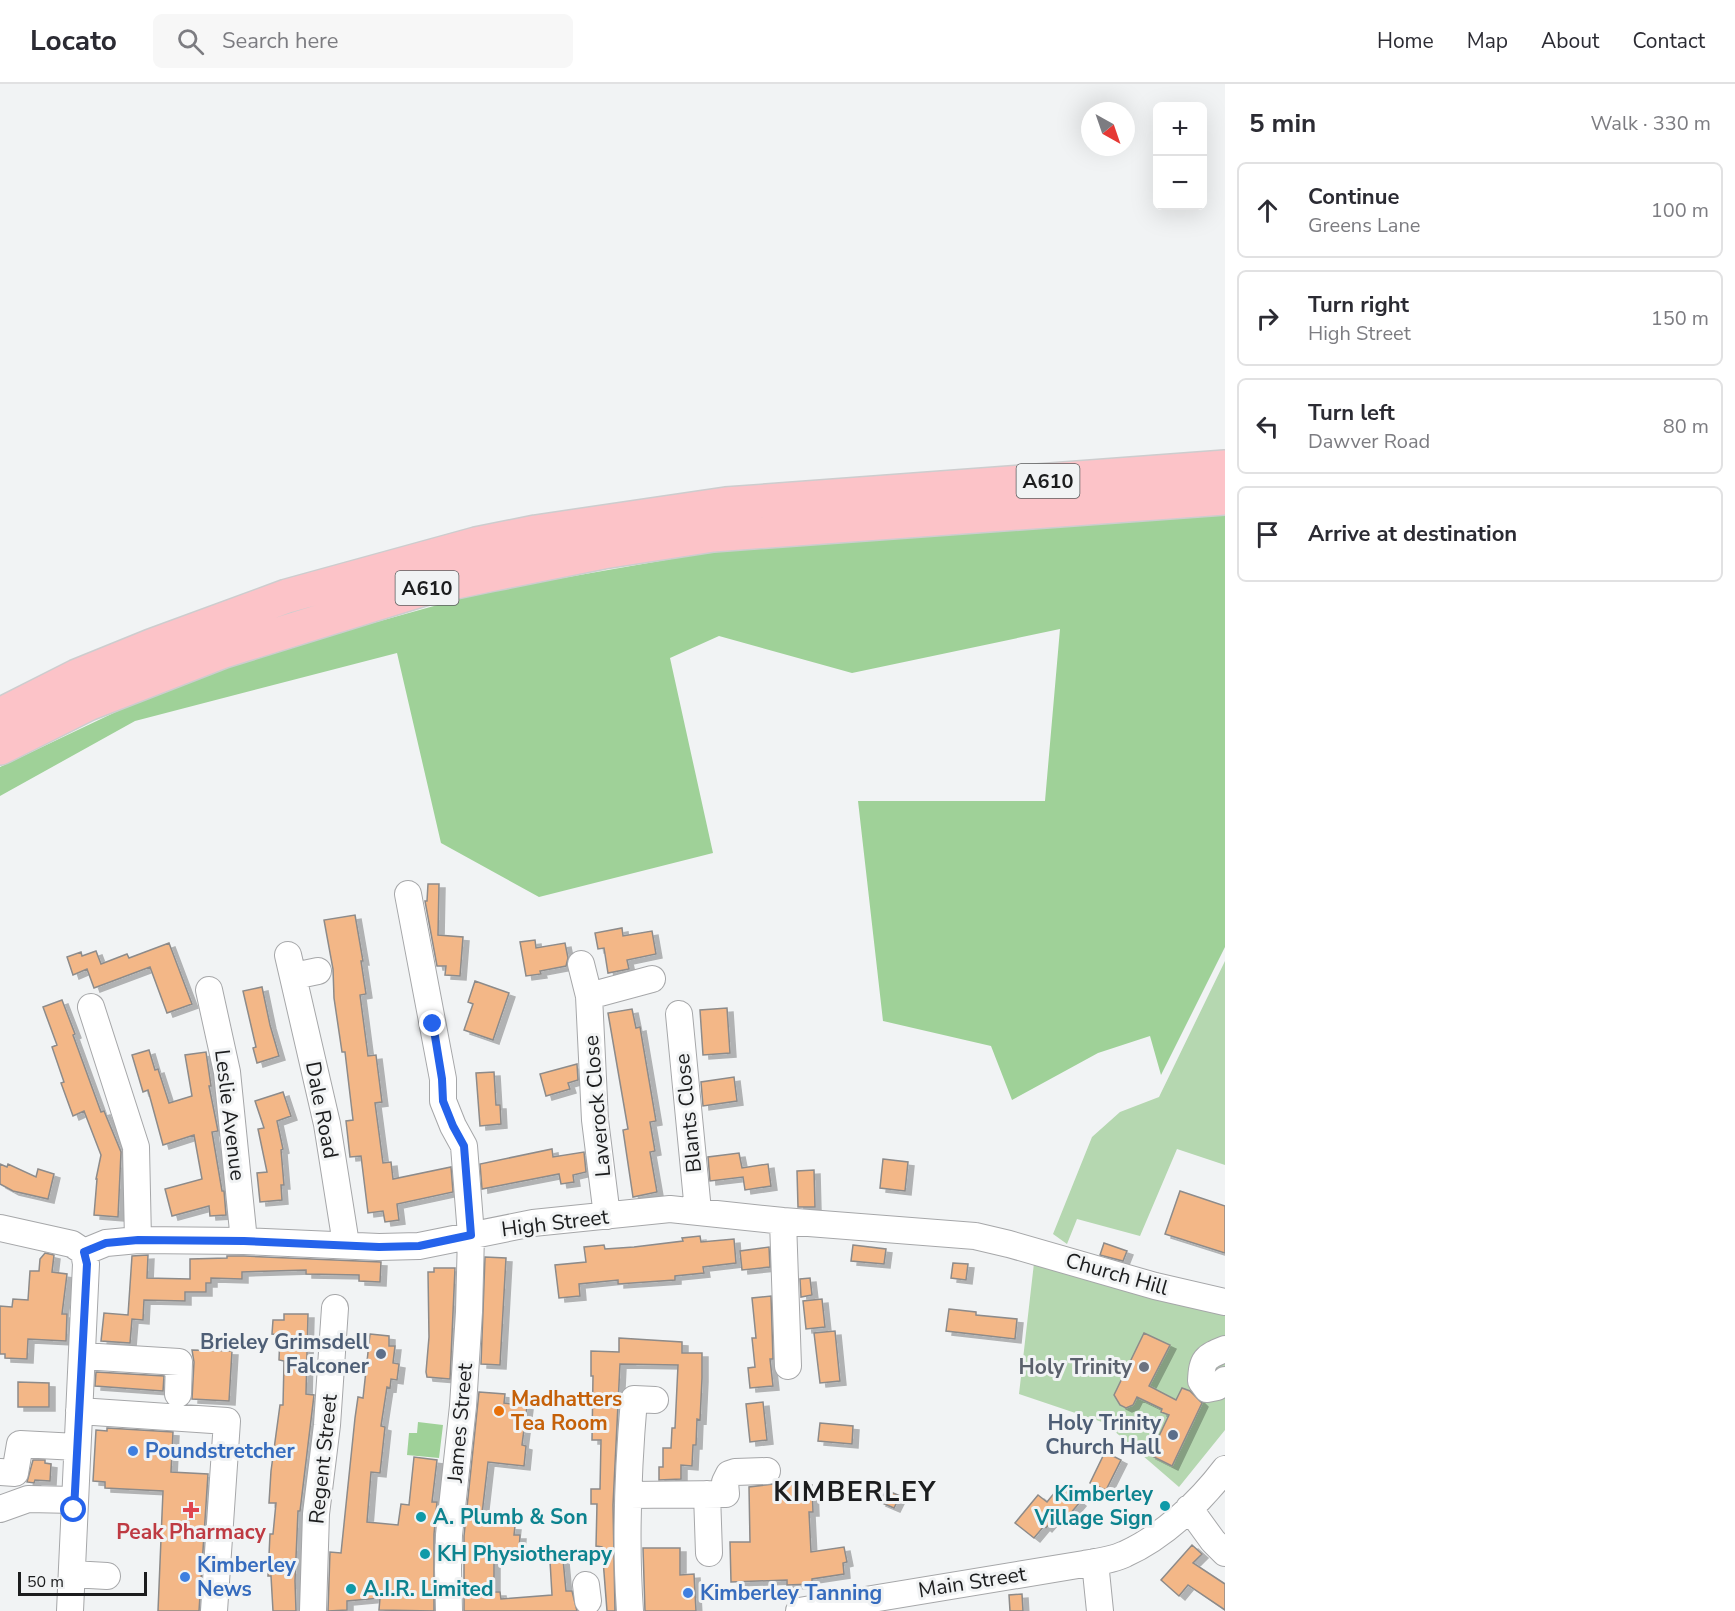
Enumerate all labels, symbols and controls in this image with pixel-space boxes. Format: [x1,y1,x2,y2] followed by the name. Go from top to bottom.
[153,14,573,68] search box
[30,22,117,60] text: Locato
[174,25,207,58] icon: search
[222,26,339,56] text: Search here
[1377,27,1434,55] text: Home
[1467,27,1508,55] text: Map
[1541,27,1599,55] text: About
[1632,27,1705,55] text: Contact
[1081,102,1135,156] north arrow
[1153,102,1207,210] map controls
[1153,102,1207,156] button: +
[1249,106,1316,141] text: 5 min
[1591,110,1711,137] text: Walk · 330 m
[1153,156,1207,210] button: −
[1308,182,1399,212] text: Continue
[1251,194,1284,227] icon: ahead
[1651,197,1709,224] text: 100 m
[1308,212,1420,239] text: Greens Lane
[1308,290,1409,320] text: Turn right
[1251,302,1284,335] icon: right
[1651,305,1709,332] text: 150 m
[1308,320,1411,347] text: High Street
[1308,398,1395,428] text: Turn left
[1251,410,1284,443] icon: left
[1663,413,1709,440] text: 80 m
[1308,428,1430,455] text: Dawver Road
[1016,464,1080,498] road number: A610
[1251,518,1284,551] icon: arrive
[1308,519,1517,549] text: Arrive at destination
[396,571,458,605] road number: A610
[419,1010,445,1036] route end
[577,1034,617,1178] street label: Laverock Close
[208,1048,252,1182] street label: Leslie Avenue
[668,1052,708,1174] street label: Blants Close
[299,1059,345,1161] street label: Dale Road
[500,1202,611,1243] street label: High Street
[1062,1246,1172,1302] street label: Church Hill
[200,1328,370,1380] place label: Brieley Grimsdell Falconer
[374,1347,388,1361] marker: Brieley Grimsdell Falconer
[1019,1353,1133,1381] place label: Holy Trinity
[1137,1360,1151,1374] marker: Holy Trinity
[441,1361,479,1485] street label: James Street
[511,1385,622,1437] place label: Madhatters Tea Room
[302,1392,344,1525] street label: Regent Street
[492,1404,506,1418] marker: Madhatters Tea Room
[1045,1409,1162,1461] place label: Holy Trinity Church Hall
[1166,1428,1180,1442] marker: Holy Trinity Church Hall
[145,1437,295,1465] place label: Poundstretcher
[126,1444,140,1458] marker: Poundstretcher
[773,1474,937,1511] district label: KIMBERLEY
[1033,1480,1154,1532] place label: Kimberley Village Sign
[60,1496,86,1522] route start
[1158,1499,1172,1513] marker: Kimberley Village Sign
[184,1503,198,1517] marker: Peak Pharmacy
[433,1503,588,1531] place label: A. Plumb & Son
[414,1510,428,1524] marker: A. Plumb & Son
[116,1518,267,1546] place label: Peak Pharmacy
[437,1540,613,1568] place label: KH Physiotherapy
[418,1547,432,1561] marker: KH Physiotherapy
[197,1551,297,1603] place label: Kimberley News
[916,1560,1028,1604] street label: Main Street
[18,1569,147,1596] scale bar
[178,1570,192,1584] marker: Kimberley News
[27,1571,64,1593] text: 50 m
[363,1575,494,1603] place label: A.I.R. Limited
[700,1579,882,1607] place label: Kimberley Tanning
[344,1582,358,1596] marker: A.I.R. Limited
[681,1586,695,1600] marker: Kimberley Tanning

